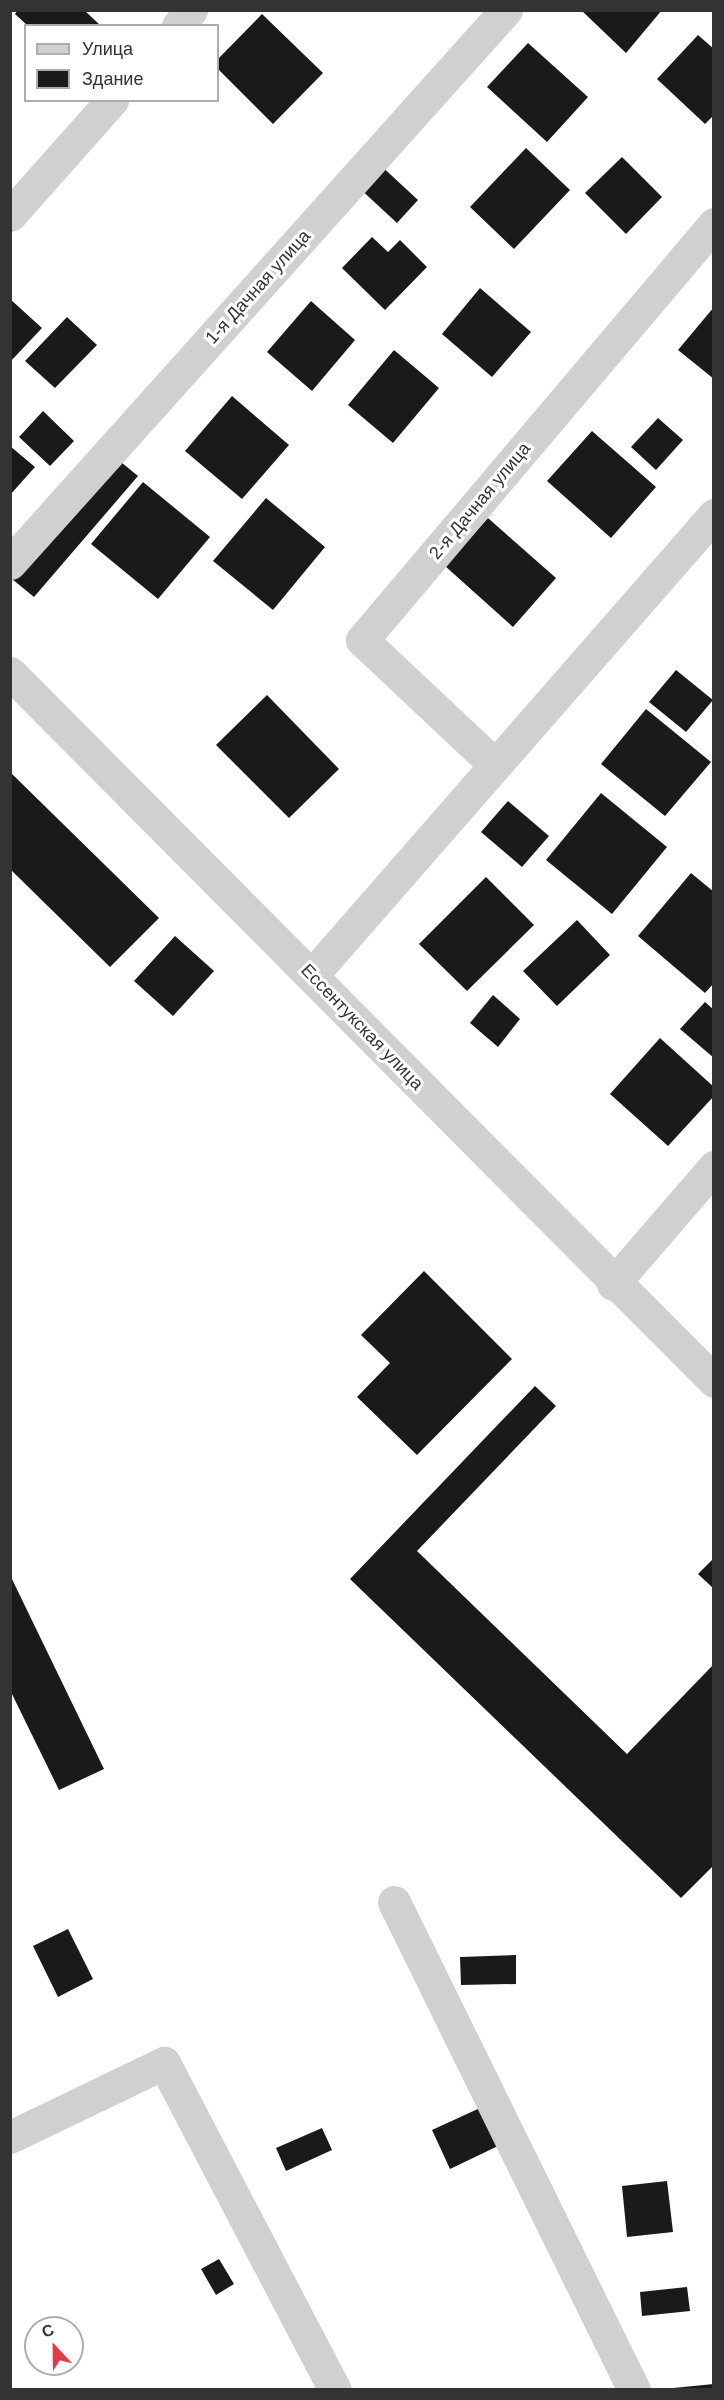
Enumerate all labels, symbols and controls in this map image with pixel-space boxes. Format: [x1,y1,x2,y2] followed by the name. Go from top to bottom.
[24,24,219,102] legend
[82,39,133,59] text: Улица
[82,69,143,89] text: Здание
[201,225,315,349] street label: 1-я Дачная улица
[425,438,535,564] street label: 2-я Дачная улица
[296,960,428,1094] street label: Ессентукская улица
[24,2316,84,2376] north arrow
[39,2321,56,2341] text: С

